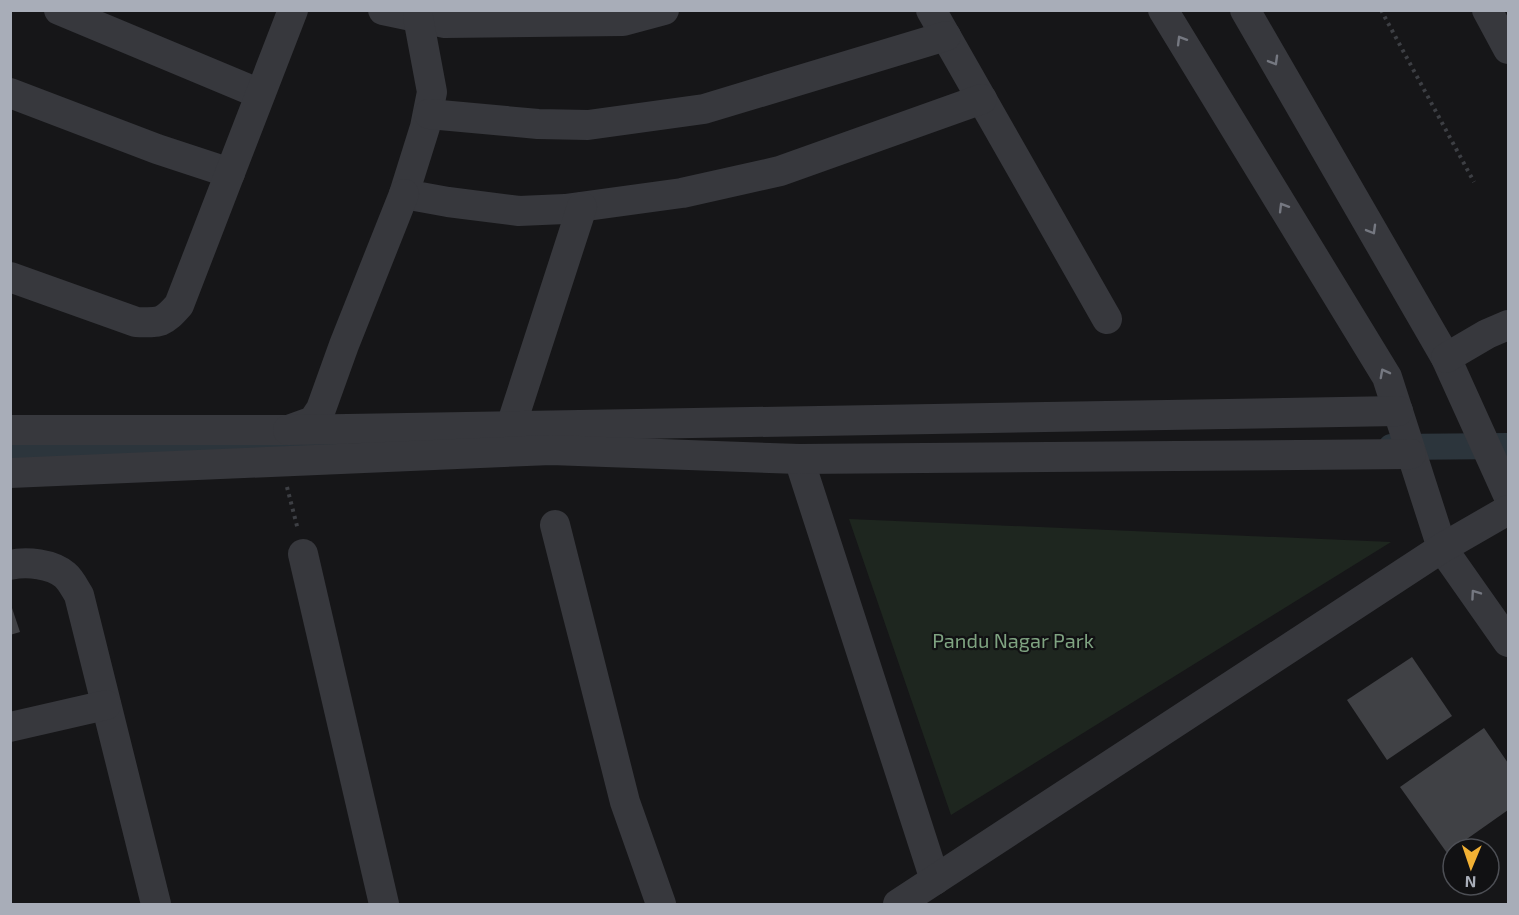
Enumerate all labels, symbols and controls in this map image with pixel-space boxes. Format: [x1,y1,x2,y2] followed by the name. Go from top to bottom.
[1177,36,1188,46] one-way arrow
[1267,55,1278,65] one-way arrow
[1278,203,1290,213] one-way arrow
[1365,224,1376,234] one-way arrow
[1380,369,1391,380] one-way arrow
[1471,590,1482,601] one-way arrow
[932,628,1094,652] park label: Pandu Nagar Park
[1441,837,1501,897] north arrow
[1464,873,1477,892] text: N

